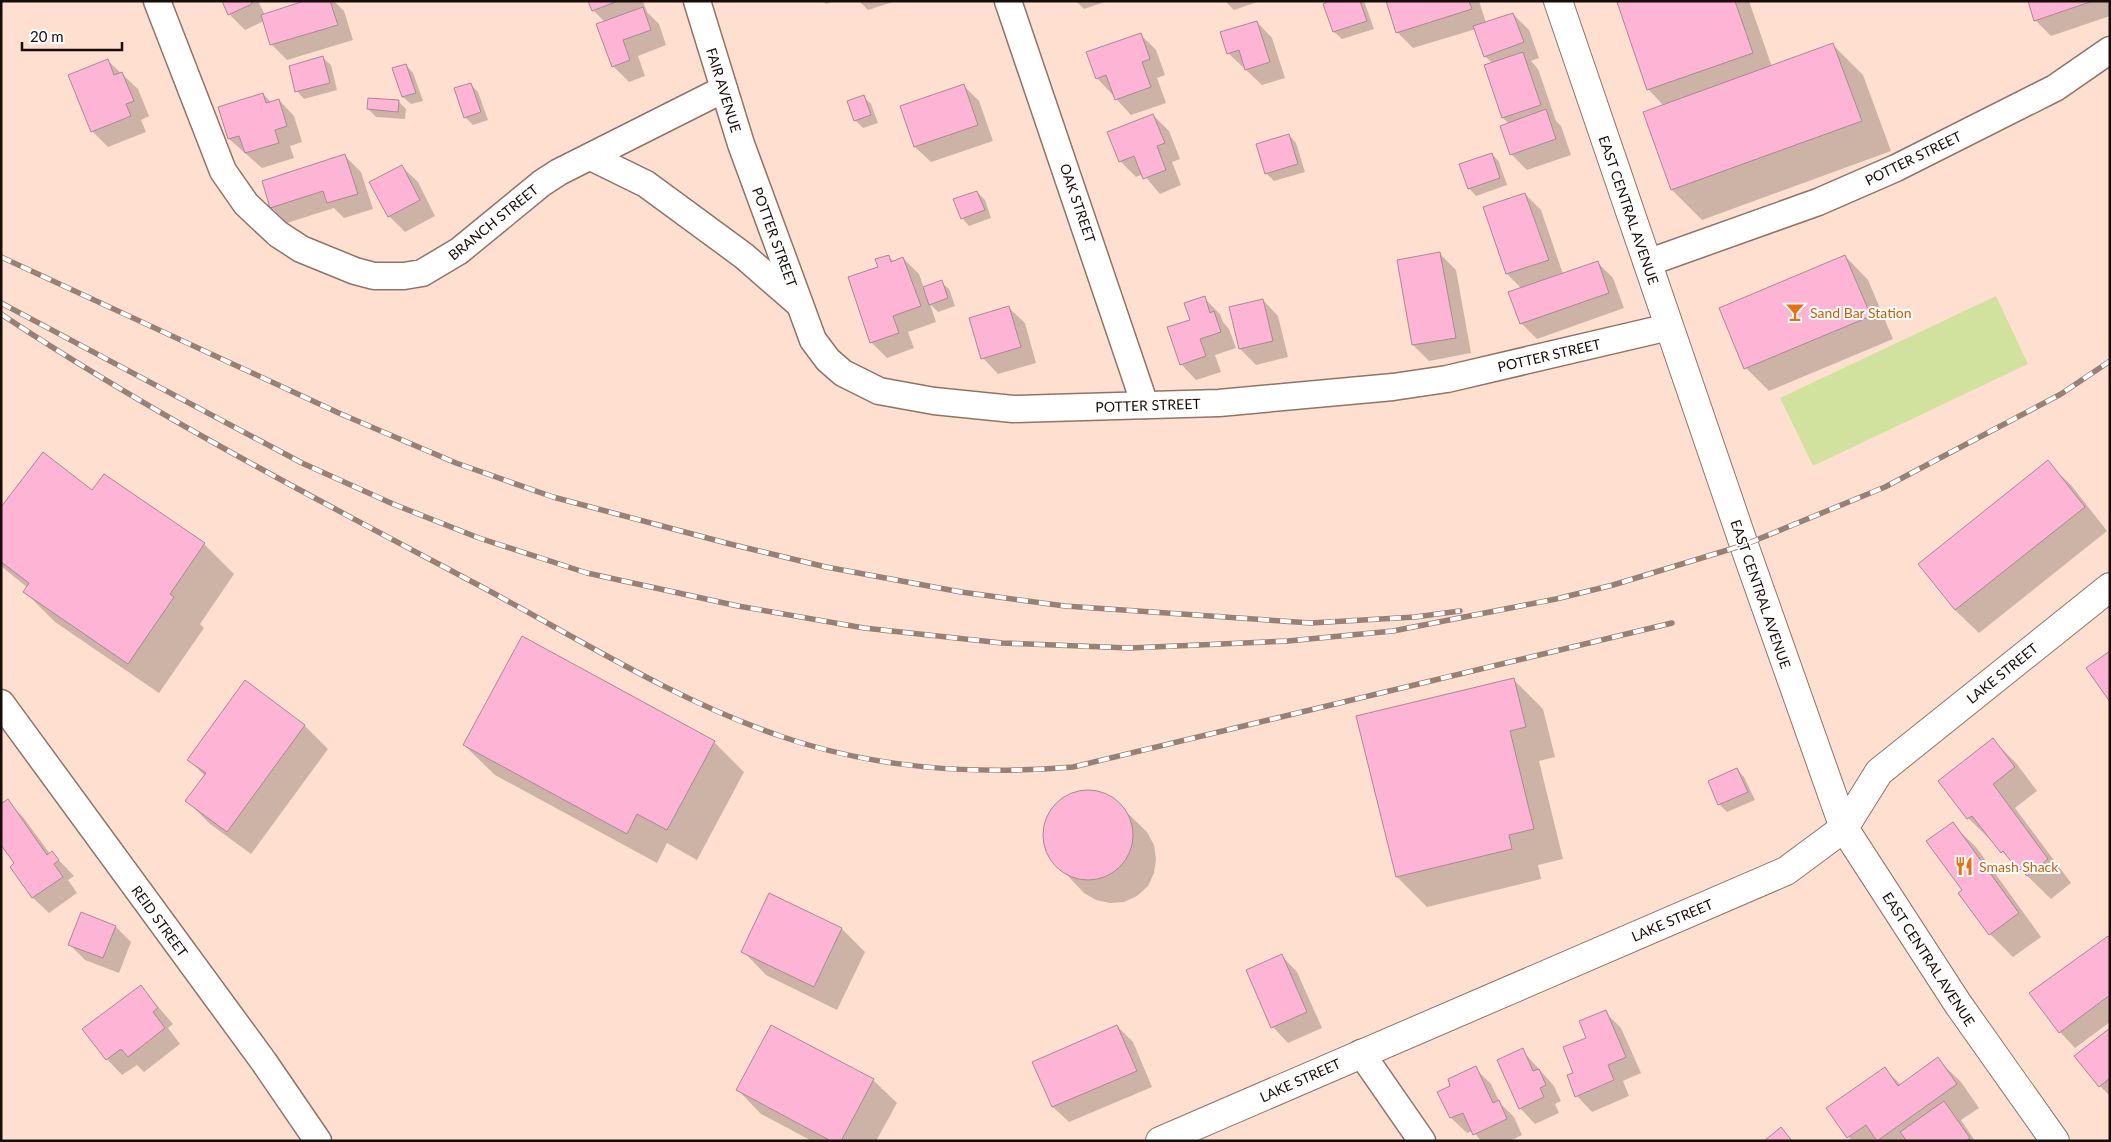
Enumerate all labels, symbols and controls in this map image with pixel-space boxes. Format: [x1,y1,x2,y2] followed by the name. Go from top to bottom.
[22,20,122,52] scale bar
[30,27,64,45] text: 20 m
[703,46,745,134] street label: FAIR AVENUE
[1862,127,1965,189] street label: POTTER STREET
[1595,133,1663,287] street label: EAST CENTRAL AVENUE
[1057,161,1100,245] street label: OAK STREET
[445,180,542,263] street label: BRANCH STREET
[749,185,801,290] street label: POTTER STREET
[1784,301,1806,323] bar icon: Sand Bar Station
[1810,304,1912,321] place label: Sand Bar Station
[1496,335,1603,375] street label: POTTER STREET
[1095,395,1202,415] street label: POTTER STREET
[1727,517,1795,671] street label: EAST CENTRAL AVENUE
[1963,639,2042,707] street label: LAKE STREET
[1953,855,1975,877] restaurant icon: Smash Shack
[1979,858,2059,875] place label: Smash Shack
[128,882,192,961] street label: REID STREET
[1879,889,1979,1029] street label: EAST CENTRAL AVENUE
[1629,895,1716,945] street label: LAKE STREET
[1257,1054,1344,1105] street label: LAKE STREET

